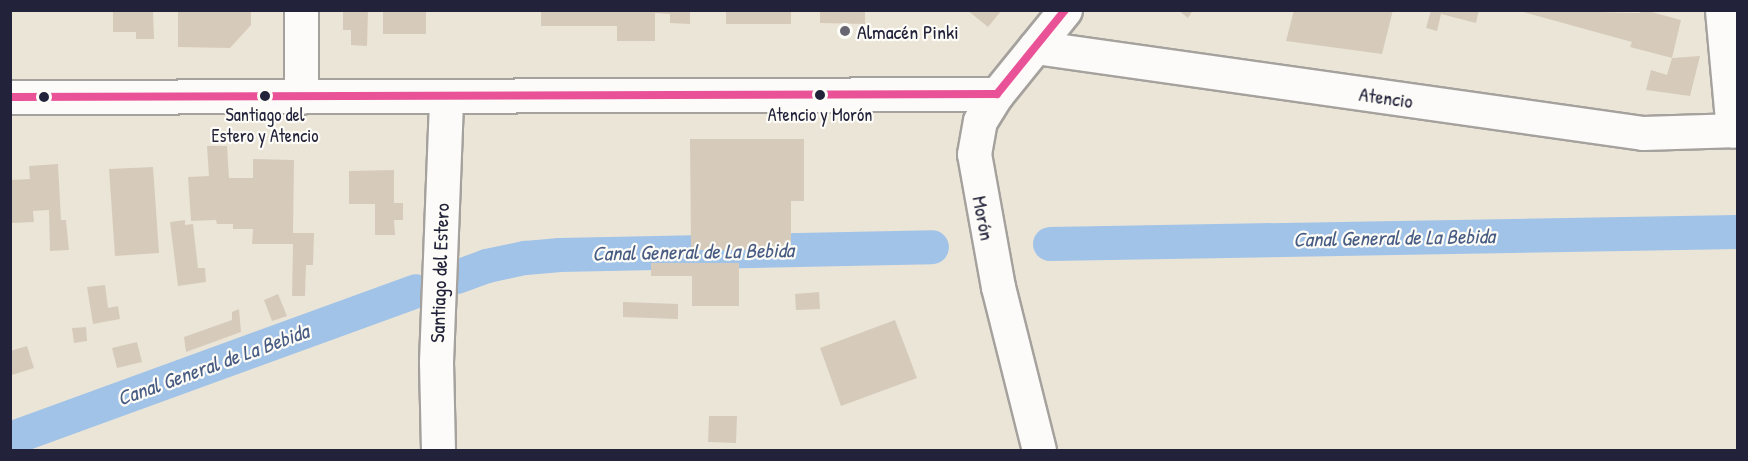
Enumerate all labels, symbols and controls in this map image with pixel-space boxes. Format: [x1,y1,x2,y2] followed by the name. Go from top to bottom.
[857,19,959,43] place label: Almacén Pinki
[838,24,852,38] marker: Almacén Pinki
[1358,81,1414,113] street label: Atencio
[814,89,826,101] marker: Atencio y Morón
[259,90,271,102] marker: Santiago del Estero y Atencio
[38,91,50,103] unlabelled marker
[768,104,872,126] place label: Atencio y Morón
[212,105,318,148] place label: Santiago del Estero y Atencio
[968,194,1000,242] street label: Morón
[425,203,453,343] street label: Santiago del Estero
[1293,224,1495,252] water label: Canal General de La Bebida
[592,238,794,266] water label: Canal General de La Bebida
[114,319,312,411] water label: Canal General de La Bebida

